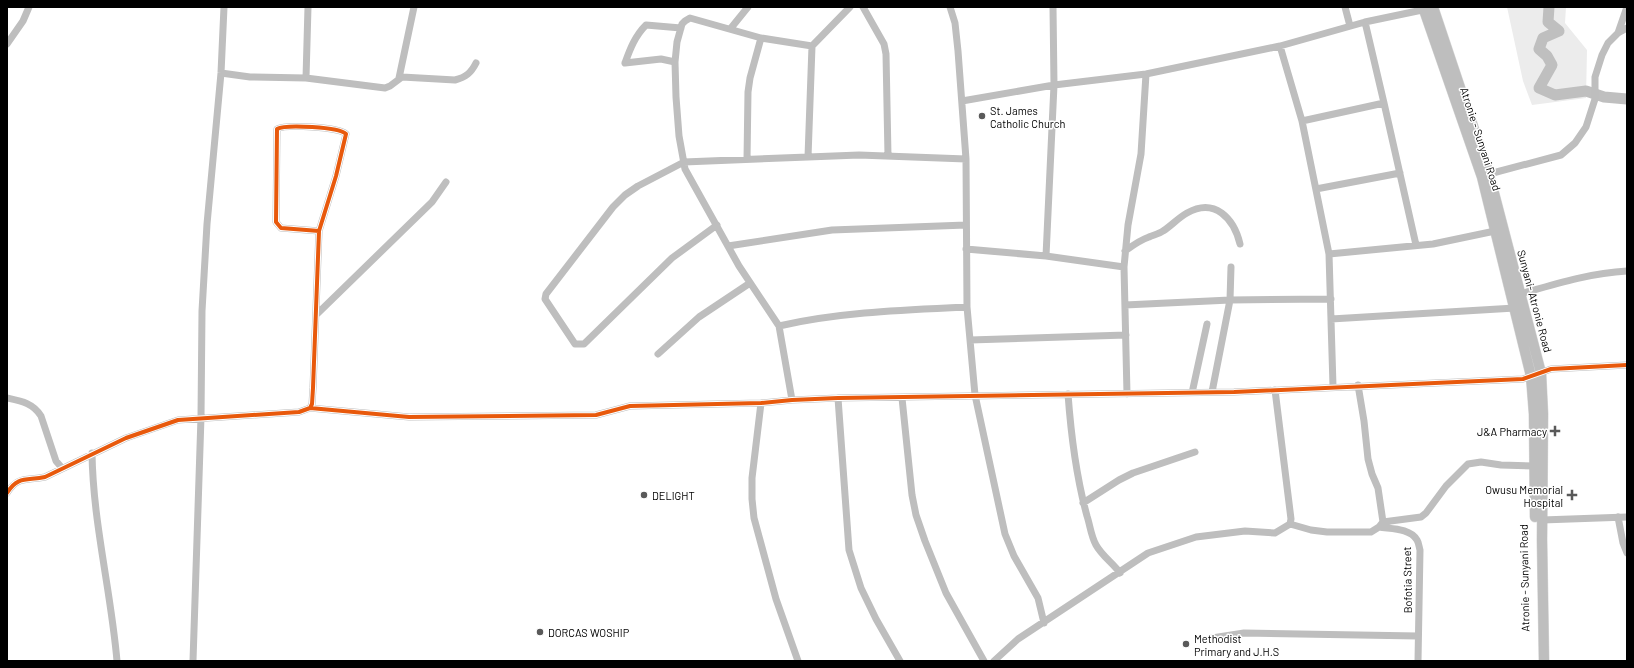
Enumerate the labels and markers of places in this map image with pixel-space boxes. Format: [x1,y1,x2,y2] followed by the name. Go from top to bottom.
[990,104,1065,130] place label: St. James Catholic Church
[977,111,987,121] marker: St. James Catholic Church
[1477,425,1547,438] place label: J&A Pharmacy
[1550,426,1560,436] marker: J&A Pharmacy
[1485,483,1563,509] place label: Owusu Memorial Hospital
[652,489,695,502] place label: DELIGHT
[1566,489,1578,501] marker: Owusu Memorial Hospital
[639,490,649,500] marker: DELIGHT
[548,626,630,639] place label: DORCAS WOSHIP
[535,627,545,637] marker: DORCAS WOSHIP
[1194,632,1279,658] place label: Methodist Primary and J.H.S
[1181,639,1191,649] marker: Methodist Primary and J.H.S

